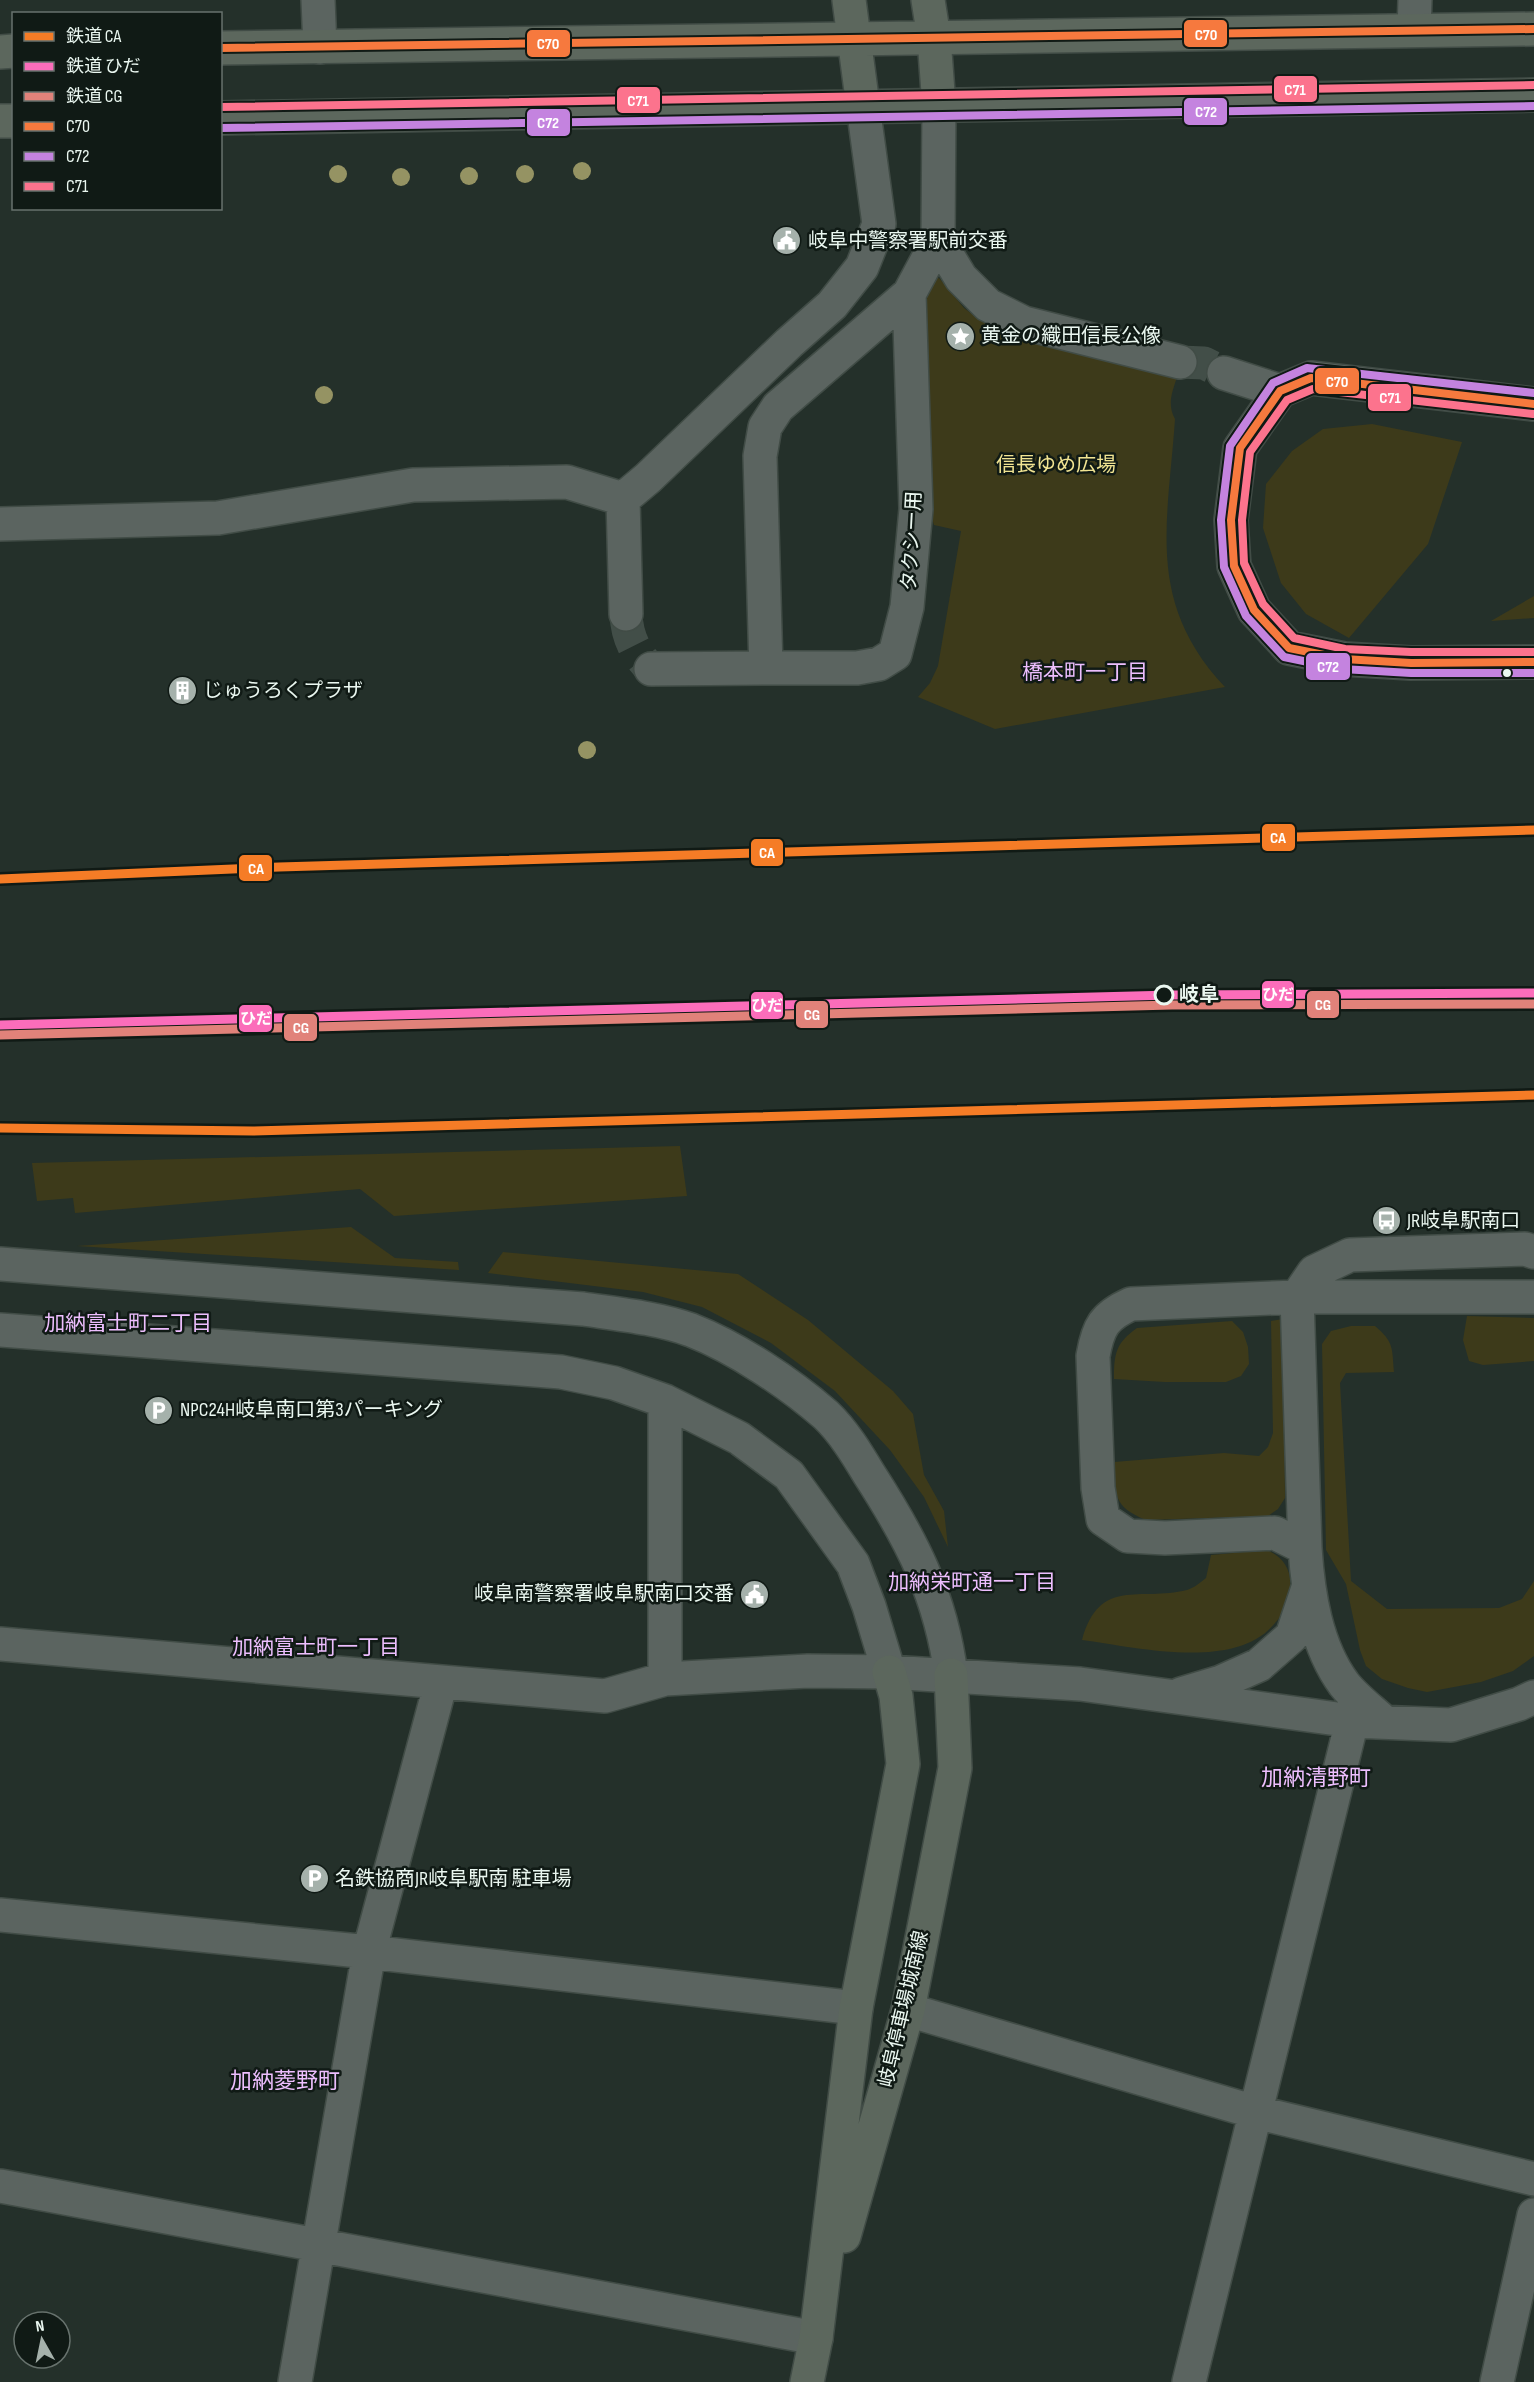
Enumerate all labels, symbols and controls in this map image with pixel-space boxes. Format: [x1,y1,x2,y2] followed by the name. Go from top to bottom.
[12,12,222,210] legend
[1183,19,1228,48] line badge: C70
[66,26,122,47] text: 鉄道 CA
[1195,26,1217,45] text: C70
[526,29,571,58] line badge: C70
[537,35,559,54] text: C70
[66,56,141,77] text: 鉄道 ひだ
[1273,75,1318,103] line badge: C71
[1284,81,1306,100] text: C71
[66,86,123,107] text: 鉄道 CG
[616,86,661,114] line badge: C71
[627,92,649,111] text: C71
[1183,97,1228,126] line badge: C72
[1195,103,1217,122] text: C72
[526,108,571,137] line badge: C72
[537,114,559,133] text: C72
[66,116,90,137] text: C70
[66,146,89,167] text: C72
[66,176,89,197] text: C71
[771,225,803,257] public building icon: 岐阜中警察署駅前交番
[808,229,1008,253] place label: 岐阜中警察署駅前交番
[944,320,976,352] place icon: 黄金の織田信長公像
[981,324,1161,348] place label: 黄金の織田信長公像
[1314,367,1360,395] line badge: C70
[1326,373,1348,392] text: C70
[1367,383,1412,412] line badge: C71
[1379,389,1401,408] text: C71
[996,453,1116,477] park label: 信長ゆめ広場
[897,490,927,592] street label: タクシー用
[1305,652,1351,681] line badge: C72
[1317,658,1339,677] text: C72
[1022,660,1148,685] district label: 橋本町一丁目
[1501,667,1513,679] unlabelled marker
[166,675,198,707] building icon: じゅうろくプラザ
[203,679,363,703] place label: じゅうろくプラザ
[1261,823,1296,852] line badge: CA
[1270,829,1286,848] text: CA
[750,838,784,867] line badge: CA
[759,844,775,863] text: CA
[238,854,273,882] line badge: CA
[248,860,264,879] text: CA
[1261,980,1295,1009] line badge: ひだ
[1179,983,1219,1007] place label: 岐阜
[1154,985,1174,1005] marker: 岐阜
[1262,986,1294,1005] text: ひだ
[1306,990,1340,1019] line badge: CG
[750,991,784,1020] line badge: ひだ
[1315,996,1331,1015] text: CG
[751,997,783,1016] text: ひだ
[795,1000,829,1029] line badge: CG
[238,1004,273,1033] line badge: ひだ
[804,1006,820,1025] text: CG
[240,1010,272,1029] text: ひだ
[283,1013,318,1042] line badge: CG
[293,1019,309,1038] text: CG
[1370,1205,1402,1237] bus stop icon: JR岐阜駅南口
[1406,1209,1520,1233] place label: JR岐阜駅南口
[44,1311,212,1336] district label: 加納富士町二丁目
[143,1394,175,1426] parking icon: NPC24H岐阜南口第3パーキング
[180,1398,443,1422] place label: NPC24H岐阜南口第3パーキング
[888,1570,1056,1595] district label: 加納栄町通一丁目
[739,1578,771,1610] public building icon: 岐阜南警察署岐阜駅南口交番
[474,1582,734,1606] place label: 岐阜南警察署岐阜駅南口交番
[232,1635,400,1660] district label: 加納富士町一丁目
[1261,1765,1371,1792] district label: 加納清野町
[298,1863,330,1895] parking icon: 名鉄協商JR岐阜駅南 駐車場
[335,1867,572,1891] place label: 名鉄協商JR岐阜駅南 駐車場
[874,1928,934,2090] street label: 岐阜停車場城南線
[230,2068,340,2095] district label: 加納菱野町
[12,2310,72,2370] north arrow
[34,2317,46,2337] text: N

